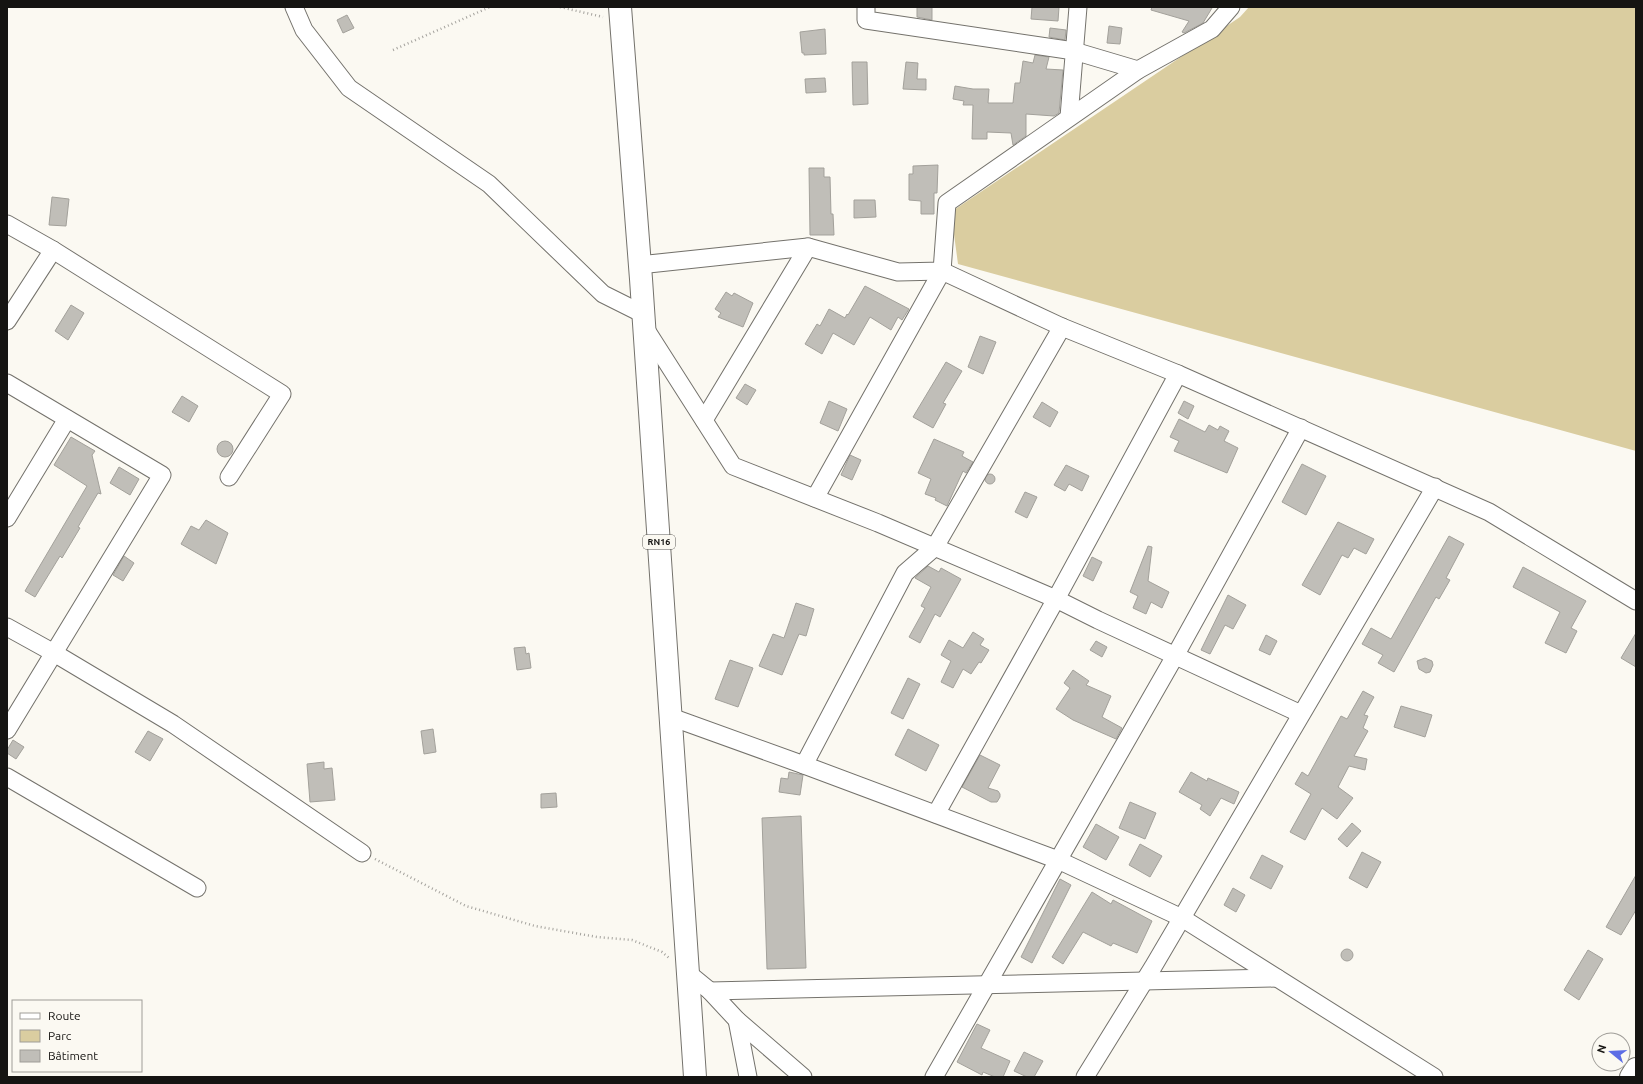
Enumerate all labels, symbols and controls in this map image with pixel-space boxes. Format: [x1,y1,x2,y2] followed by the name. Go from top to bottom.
[643,535,675,549] road number: RN16
[12,1000,142,1072] legend
[48,1009,81,1022] text: Route
[48,1029,72,1042] text: Parc
[1591,1032,1631,1072] north arrow
[1595,1043,1608,1055] text: N
[48,1049,98,1062] text: Bâtiment

